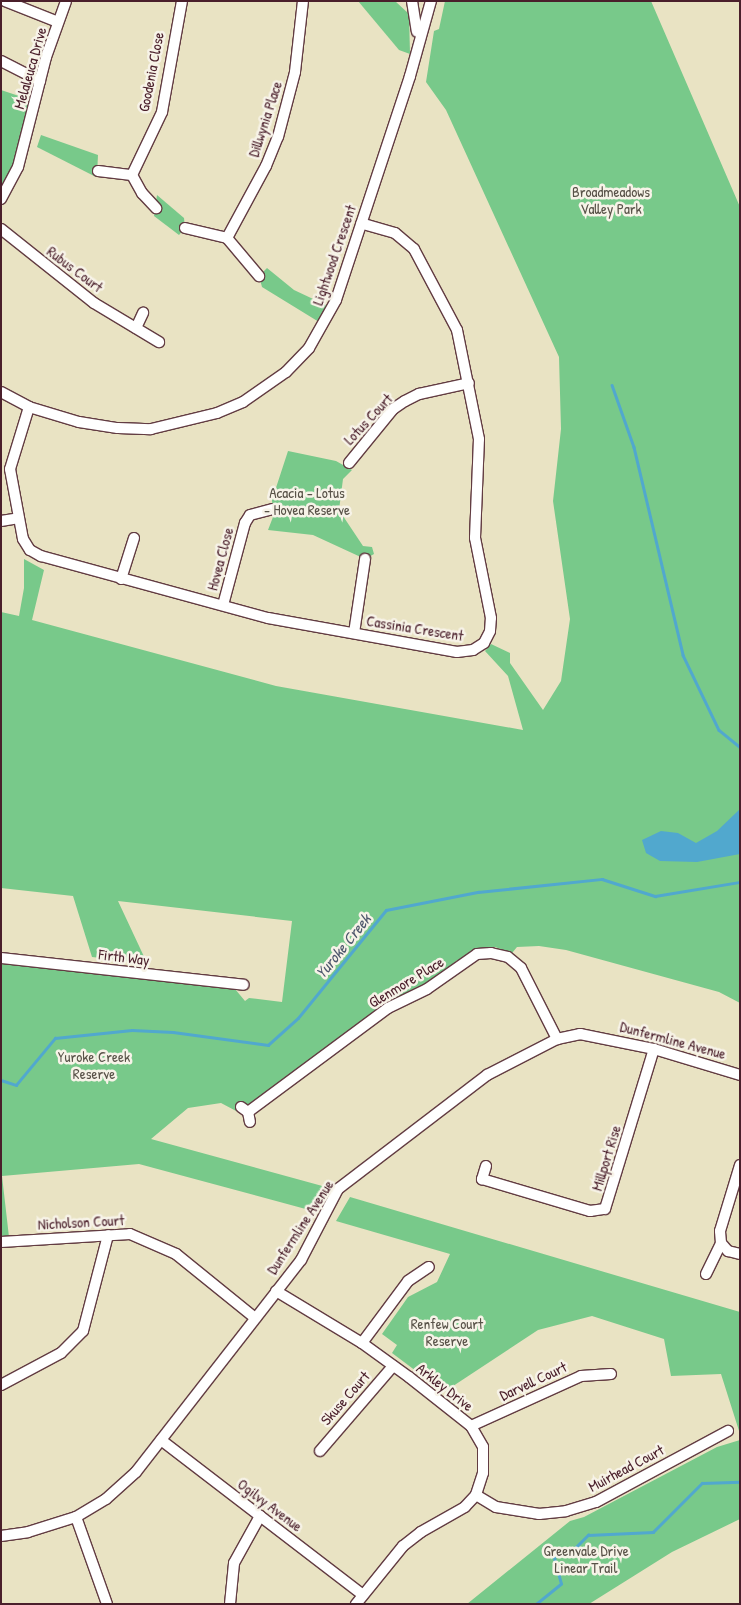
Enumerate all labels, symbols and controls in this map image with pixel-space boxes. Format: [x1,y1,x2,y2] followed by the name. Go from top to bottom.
[10,25,50,111] street label: Melaleuca Drive
[134,31,168,113] street label: Goodenia Close
[244,79,286,159] street label: Dillwynia Place
[572,182,650,217] park label: Broadmeadows Valley Park
[308,202,360,308] street label: Lightwood Crescent
[43,242,107,296] street label: Rubus Court
[340,390,396,448] street label: Lotus Court
[264,483,350,518] park label: Acacia - Lotus - Hovea Reserve
[203,526,237,592] street label: Hovea Close
[365,611,465,645] street label: Cassinia Crescent
[311,910,375,982] water label: Yuroke Creek
[98,945,150,969] street label: Firth Way
[365,953,447,1011] street label: Glenmore Place
[618,1017,728,1063] street label: Dunfermline Avenue
[58,1047,130,1082] park label: Yuroke Creek Reserve
[588,1123,624,1193] street label: Millport Rise
[263,1176,337,1278] street label: Dunfermline Avenue
[37,1211,125,1233] street label: Nicholson Court
[411,1314,483,1349] park label: Renfew Court Reserve
[497,1358,569,1404] street label: Darvell Court
[413,1359,477,1415] street label: Arkley Drive
[317,1367,373,1429] street label: Skuse Court
[585,1441,667,1495] street label: Muirhead Court
[234,1475,306,1535] street label: Ogilvy Avenue
[543,1541,629,1576] park label: Greenvale Drive Linear Trail

